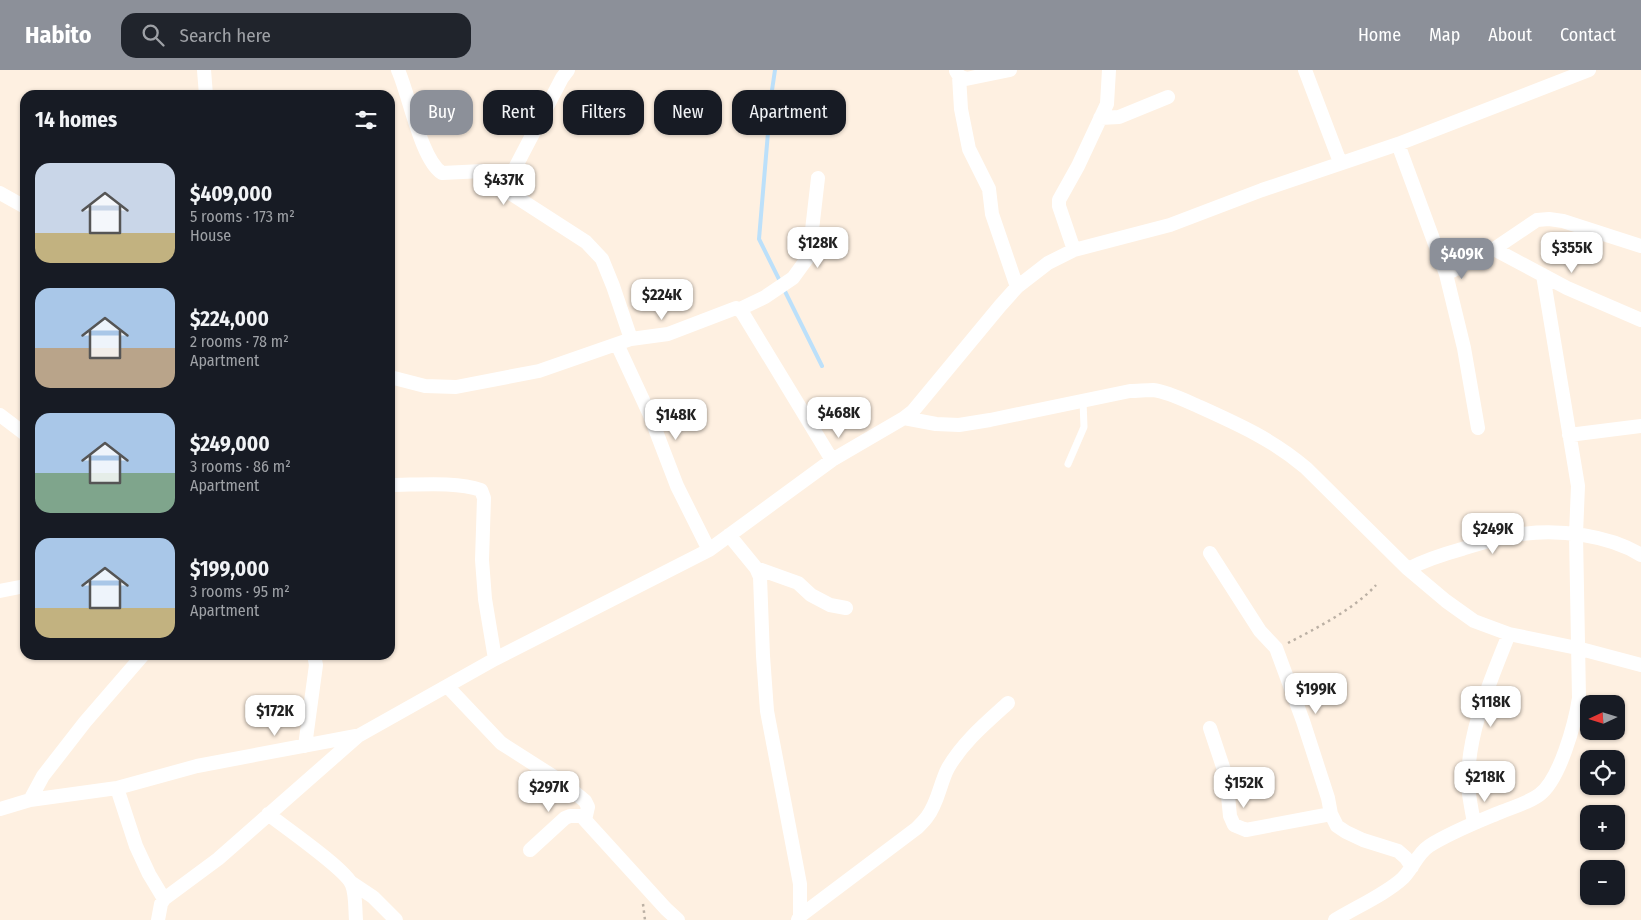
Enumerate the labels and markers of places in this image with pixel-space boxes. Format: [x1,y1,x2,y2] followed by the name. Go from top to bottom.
[469,164,539,206] pin: $437K
[783,226,853,269] pin: $128K
[1537,232,1607,274] pin: $355K
[1427,238,1497,280] pin: $409K
[627,278,697,321] pin: $224K
[804,396,874,439] pin: $468K
[641,398,711,441] pin: $148K
[1458,512,1528,555] pin: $249K
[1281,672,1351,715] pin: $199K
[1456,686,1526,728] pin: $118K
[240,694,310,737] pin: $172K
[1450,760,1520,803] pin: $218K
[1209,766,1279,809] pin: $152K
[514,770,584,813] pin: $297K

